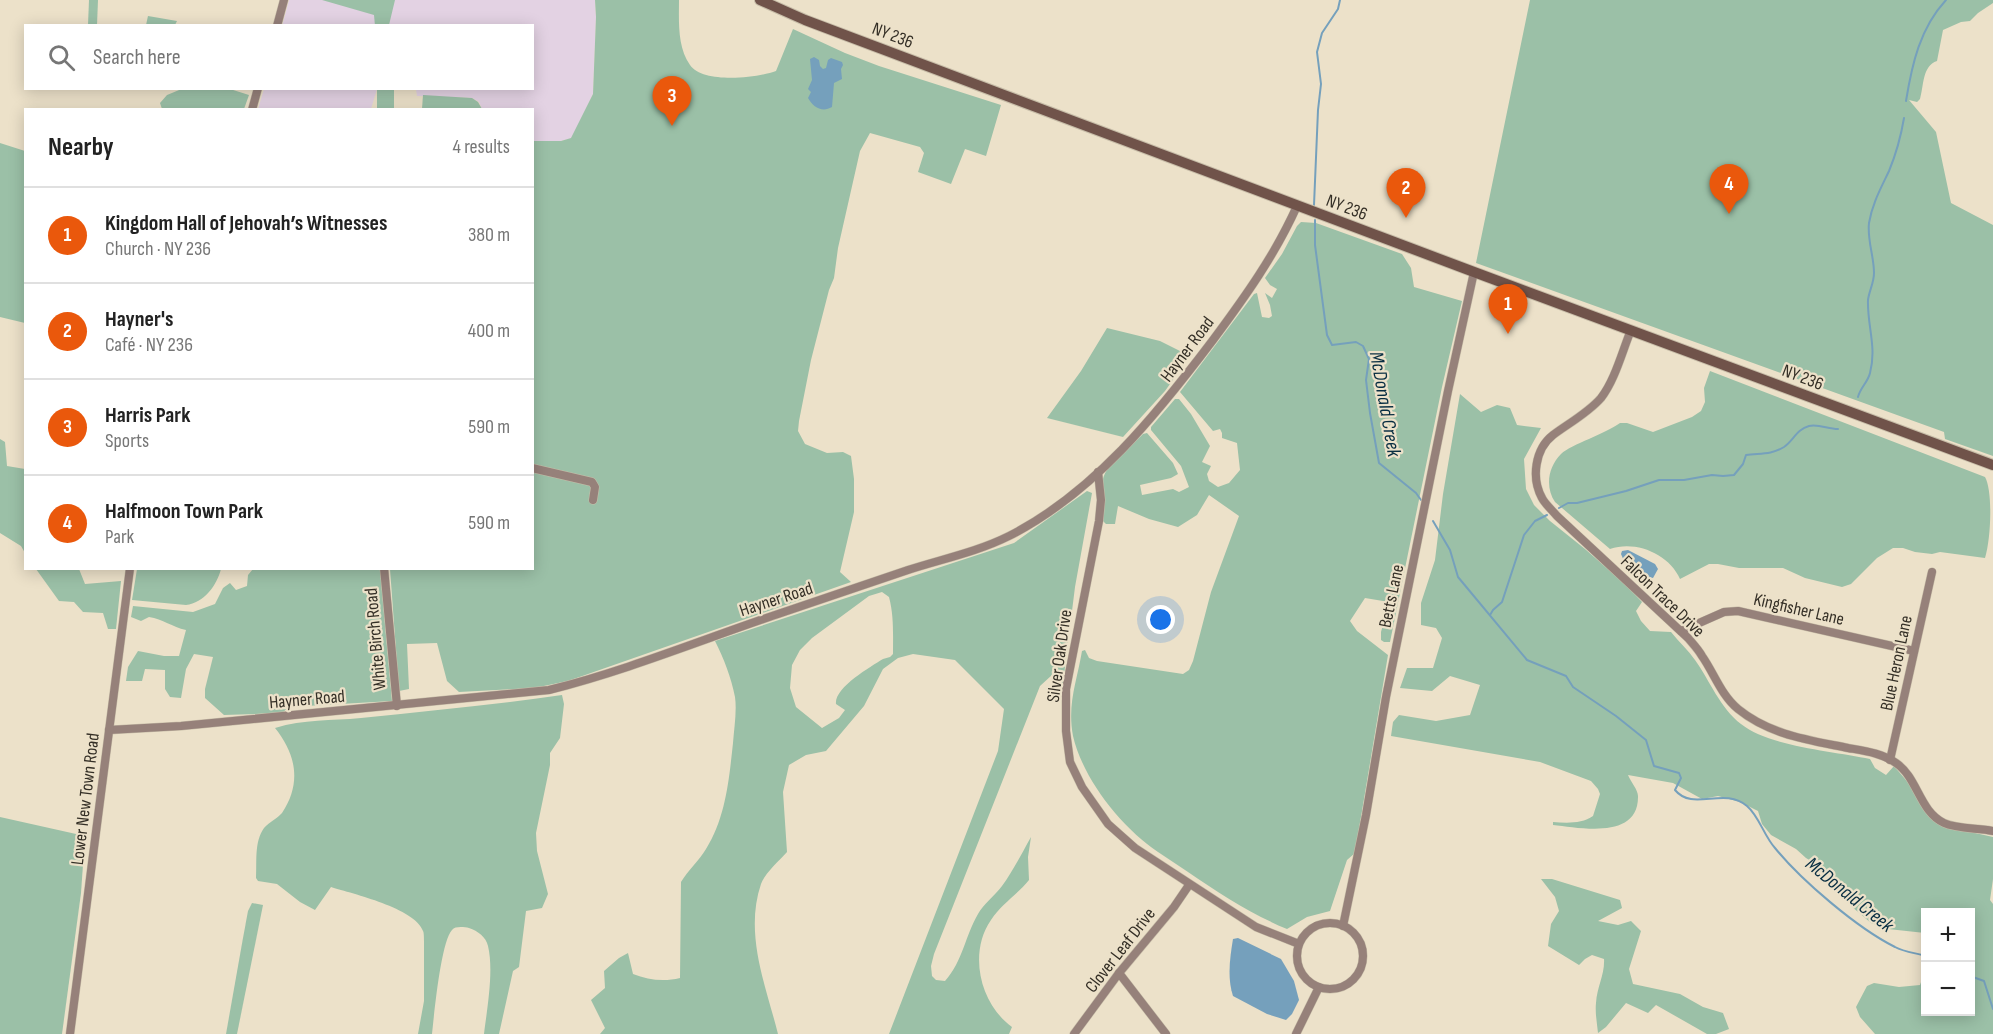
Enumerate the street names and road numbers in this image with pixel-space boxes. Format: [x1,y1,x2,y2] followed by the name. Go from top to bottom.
[869,18,916,53] street label: NY 236
[1323,190,1370,225] street label: NY 236
[1156,313,1219,386] street label: Hayner Road
[1779,360,1826,395] street label: NY 236
[1616,551,1709,642] street label: Falcon Trace Drive
[1375,563,1408,630] street label: Betts Lane
[737,578,815,621] street label: Hayner Road
[361,587,390,691] street label: White Birch Road
[1752,589,1846,630] street label: Kingfisher Lane
[1043,608,1076,704] street label: Silver Oak Drive
[1876,614,1917,713] street label: Blue Heron Lane
[268,686,346,713] street label: Hayner Road
[67,732,104,866] street label: Lower New Town Road
[1081,904,1160,997] street label: Clover Leaf Drive

